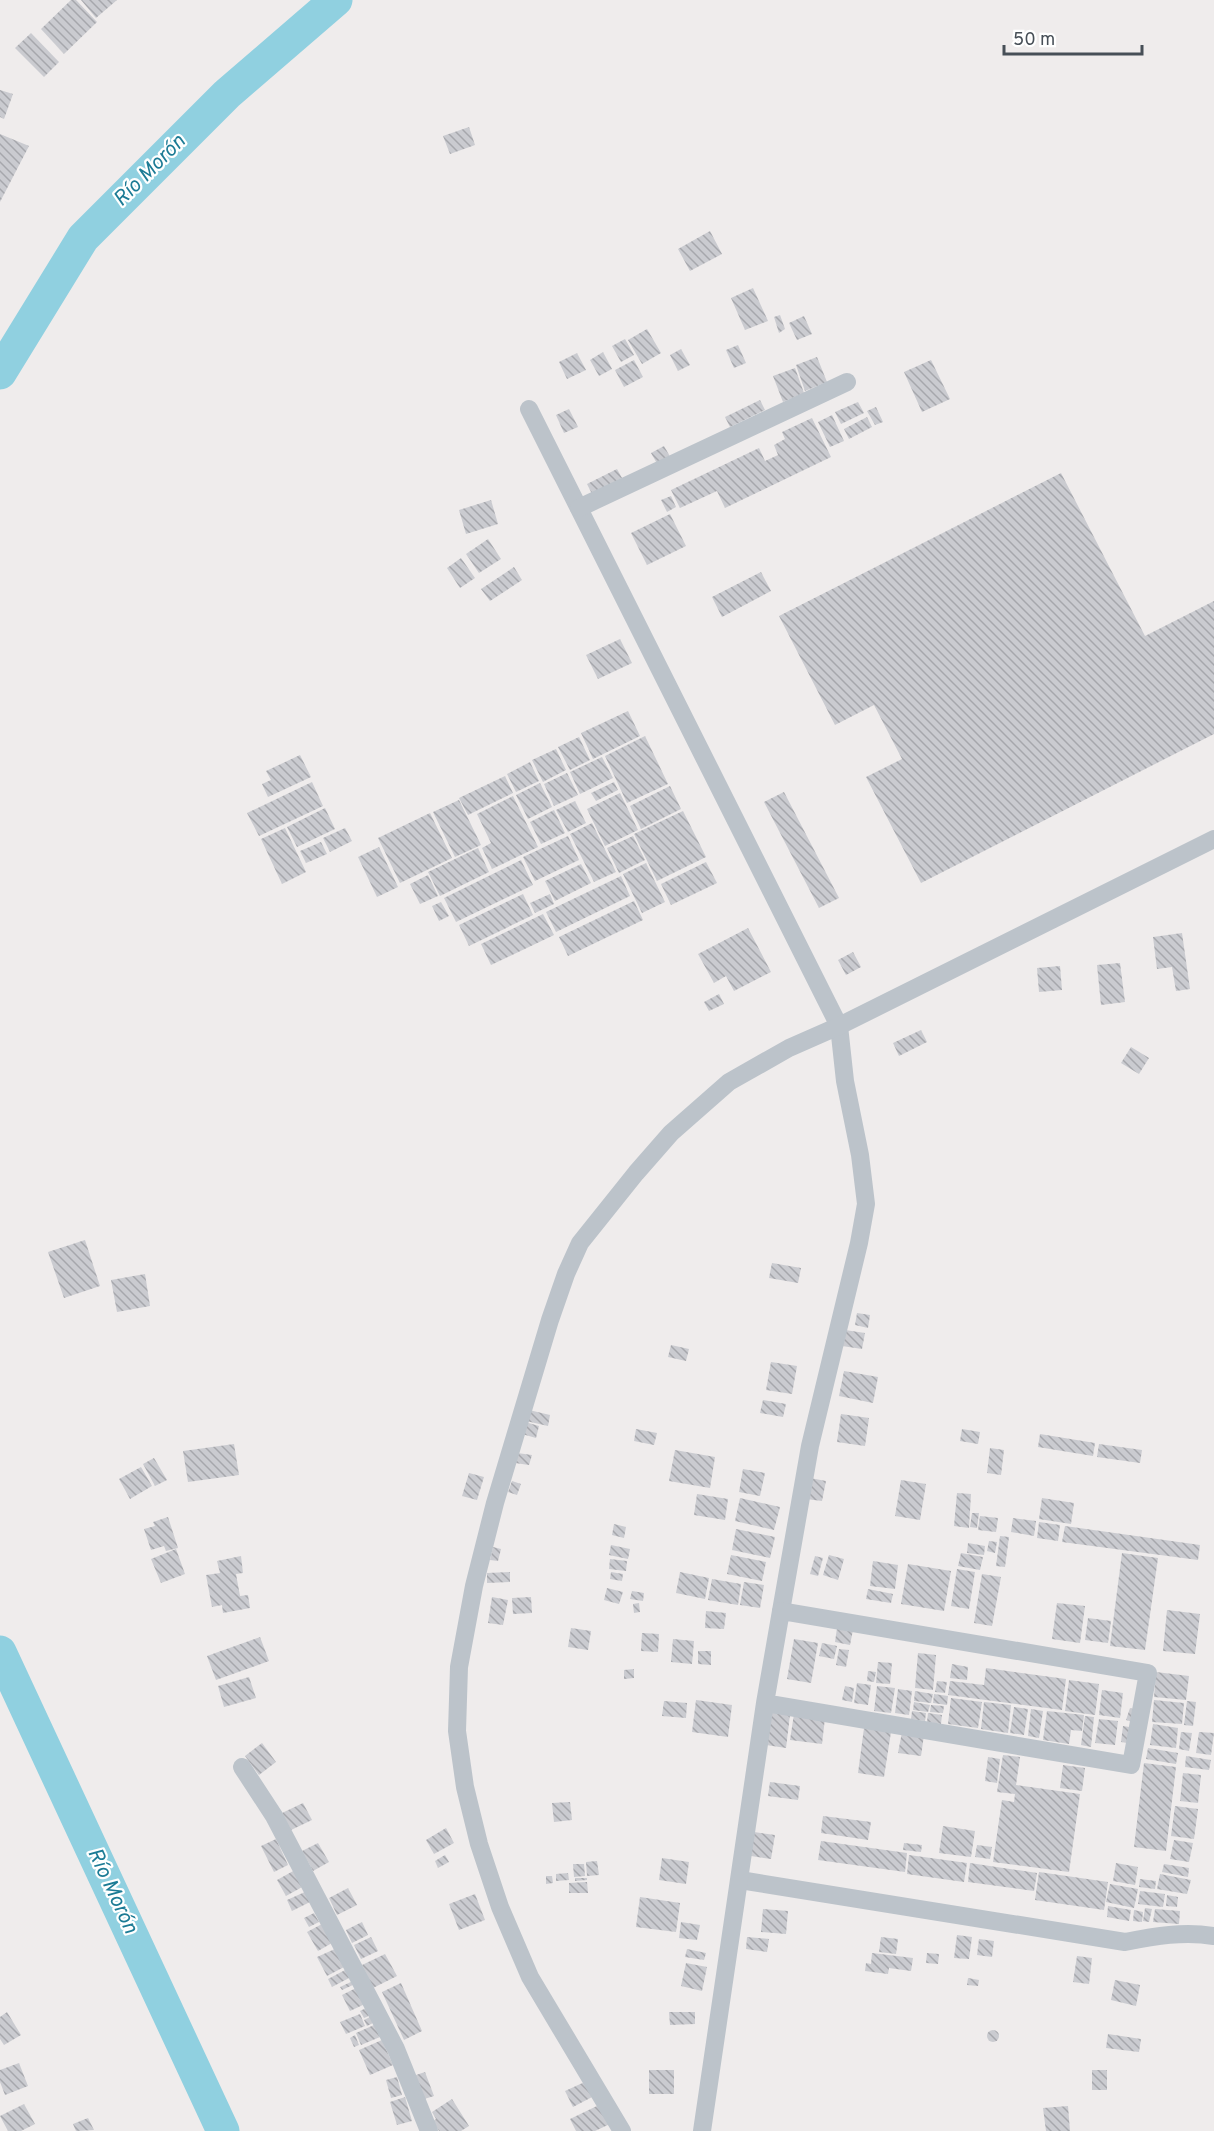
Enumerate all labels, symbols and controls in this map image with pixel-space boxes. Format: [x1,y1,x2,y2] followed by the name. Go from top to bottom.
[1004,18,1142,56] scale bar
[1013,29,1055,52] text: 50 m
[108,129,192,213] water label: Río Morón
[80,1844,144,1939] water label: Río Morón

